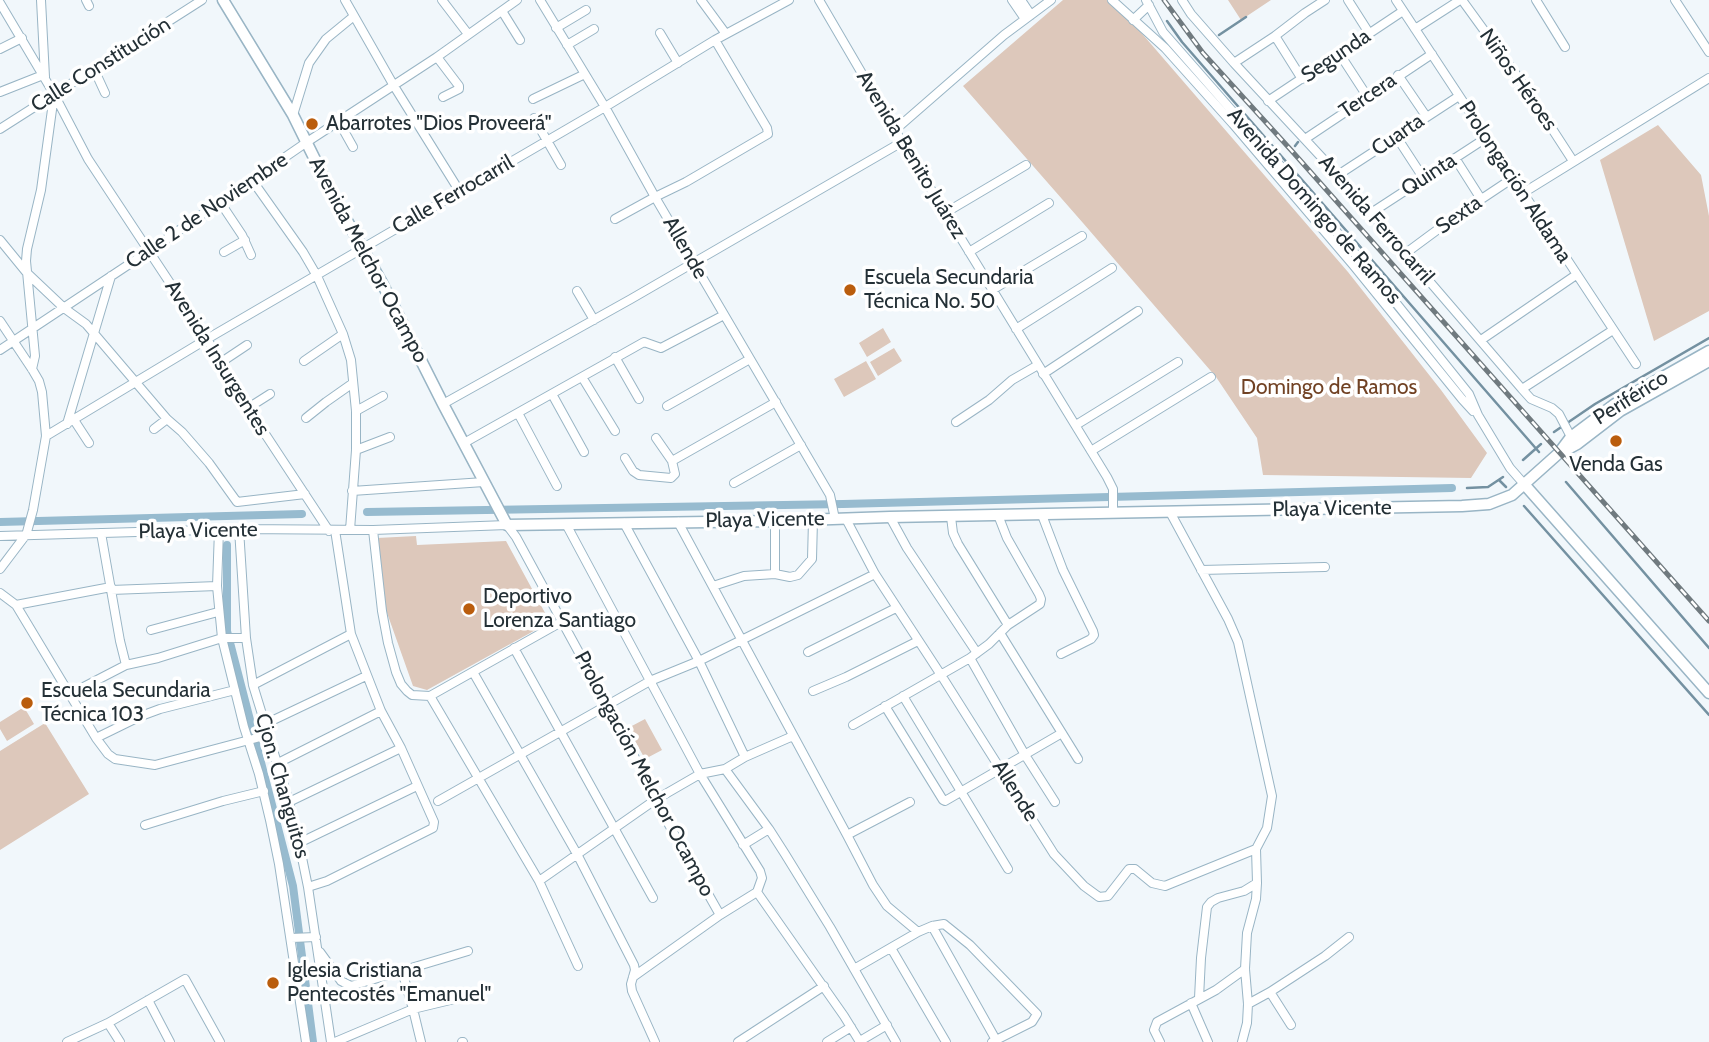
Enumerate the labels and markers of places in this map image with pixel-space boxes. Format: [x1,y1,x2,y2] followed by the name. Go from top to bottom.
[326,111,552,137] place label: Abarrotes "Dios Proveerá"
[304,116,320,132] marker: Abarrotes "Dios Proveerá"
[864,265,1033,315] place label: Escuela Secundaria Técnica No. 50
[842,282,858,298] marker: Escuela Secundaria Técnica No. 50
[1608,433,1624,449] marker: Venda Gas
[1569,452,1663,478] place label: Venda Gas
[483,584,636,634] place label: Deportivo Lorenza Santiago
[461,601,477,617] marker: Deportivo Lorenza Santiago
[41,678,210,728] place label: Escuela Secundaria Técnica 103
[19,695,35,711] marker: Escuela Secundaria Técnica 103
[287,958,491,1008] place label: Iglesia Cristiana Pentecostés "Emanuel"
[265,975,281,991] marker: Iglesia Cristiana Pentecostés "Emanuel"

